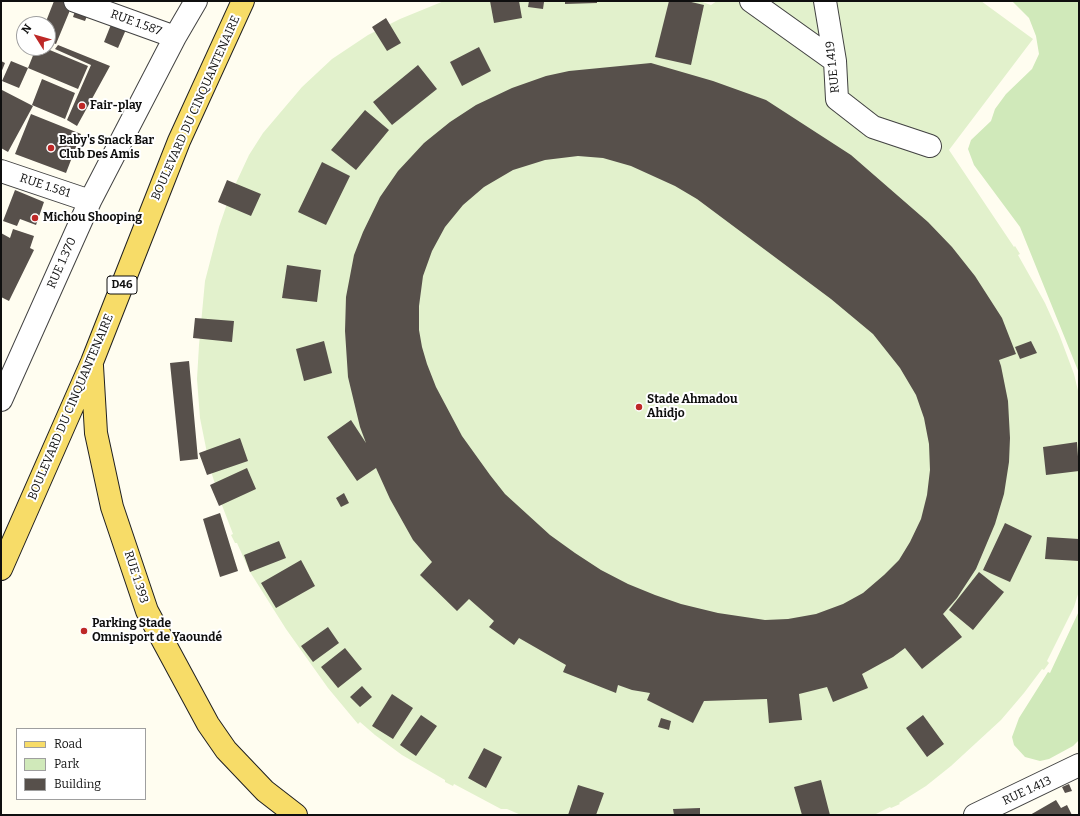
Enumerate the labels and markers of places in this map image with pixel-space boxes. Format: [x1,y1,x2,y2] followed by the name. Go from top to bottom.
[90,99,142,113] place label: Fair-play
[77,101,87,111] marker: Fair-play
[59,134,154,162] place label: Baby's Snack Bar Club Des Amis
[46,143,56,153] marker: Baby's Snack Bar Club Des Amis
[43,211,142,225] place label: Michou Shooping
[30,213,40,223] marker: Michou Shooping
[647,393,738,421] place label: Stade Ahmadou Ahidjo
[634,402,644,412] marker: Stade Ahmadou Ahidjo
[92,617,222,645] place label: Parking Stade Omnisport de Yaoundé
[79,626,89,636] marker: Parking Stade Omnisport de Yaoundé

